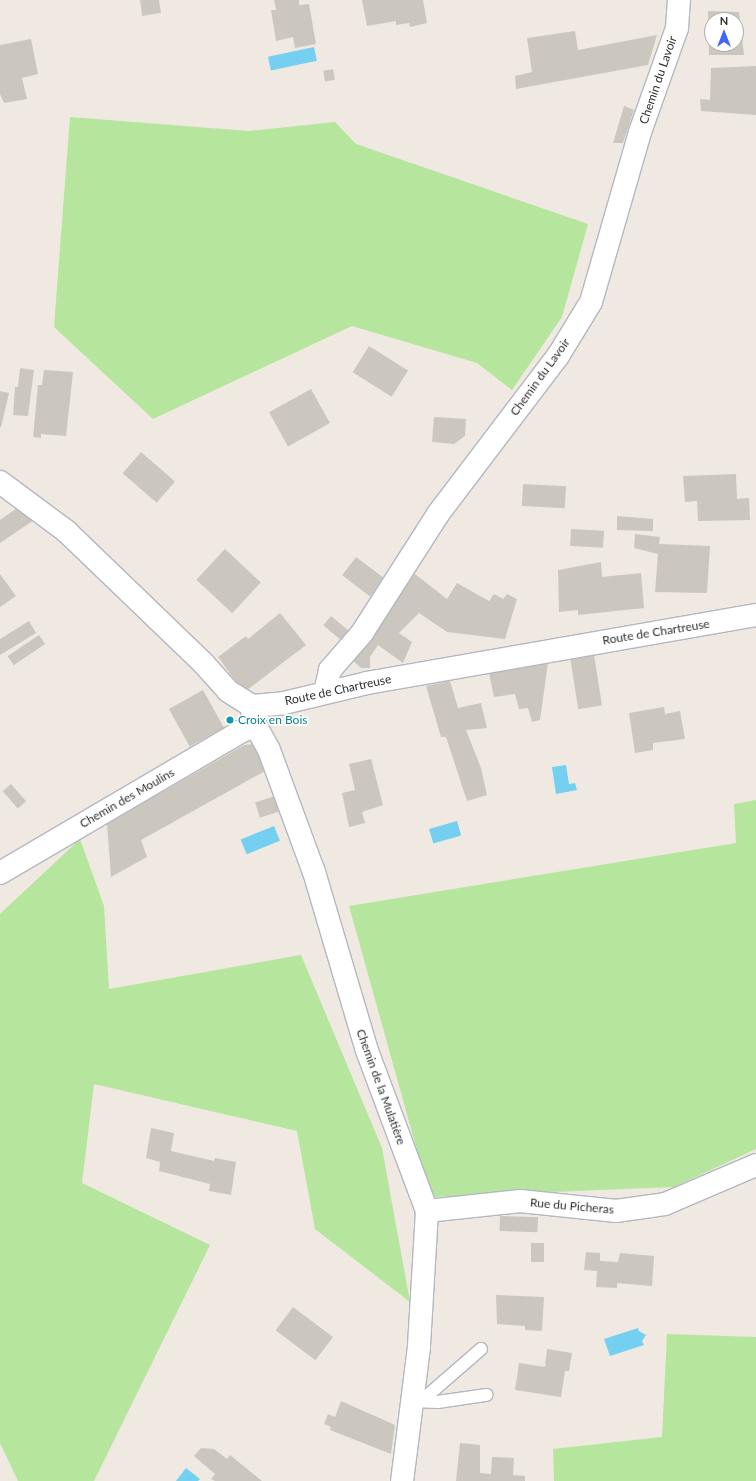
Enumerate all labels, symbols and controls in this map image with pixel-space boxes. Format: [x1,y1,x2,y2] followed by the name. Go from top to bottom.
[704,12,744,52] north arrow
[720,14,728,27] text: N
[636,34,680,126] street label: Chemin du Lavoir
[507,336,573,418] street label: Chemin du Lavoir
[601,616,711,648] street label: Route de Chartreuse
[283,672,393,708] street label: Route de Chartreuse
[238,713,307,727] place label: Croix en Bois
[225,715,235,725] marker: Croix en Bois
[77,765,177,831] street label: Chemin des Moulins
[353,1027,409,1147] street label: Chemin de la Mulatière
[529,1195,615,1217] street label: Rue du Picheras

